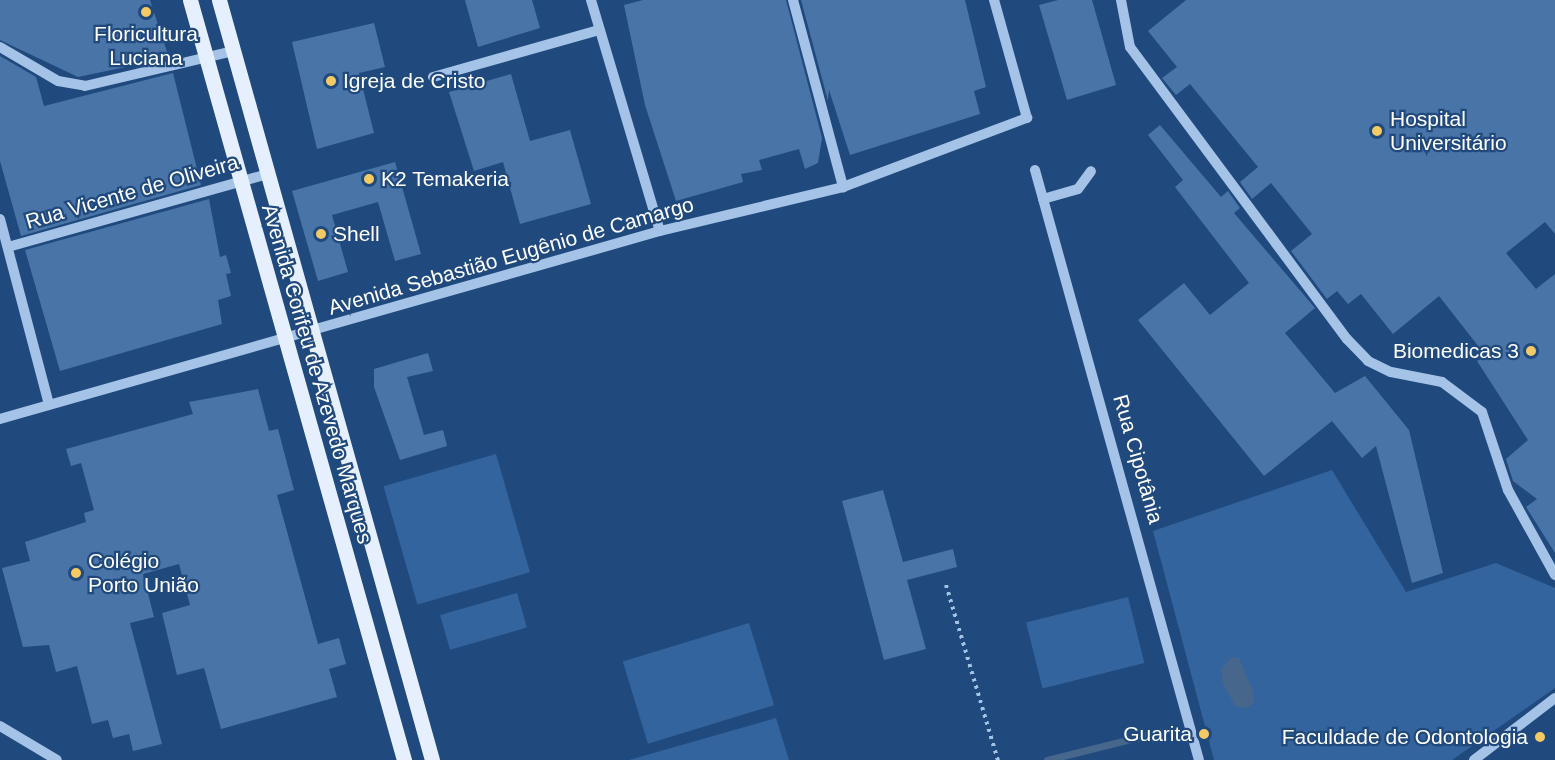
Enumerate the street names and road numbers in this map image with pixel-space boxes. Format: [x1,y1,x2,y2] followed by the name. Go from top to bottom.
[23,150,241,234] street label: Rua Vicente de Oliveira
[325,192,697,320] street label: Avenida Sebastião Eugênio de Camargo
[256,201,378,547] street label: Avenida Corifeu de Azevedo Marques
[1108,392,1168,526] street label: Rua Cipotânia

